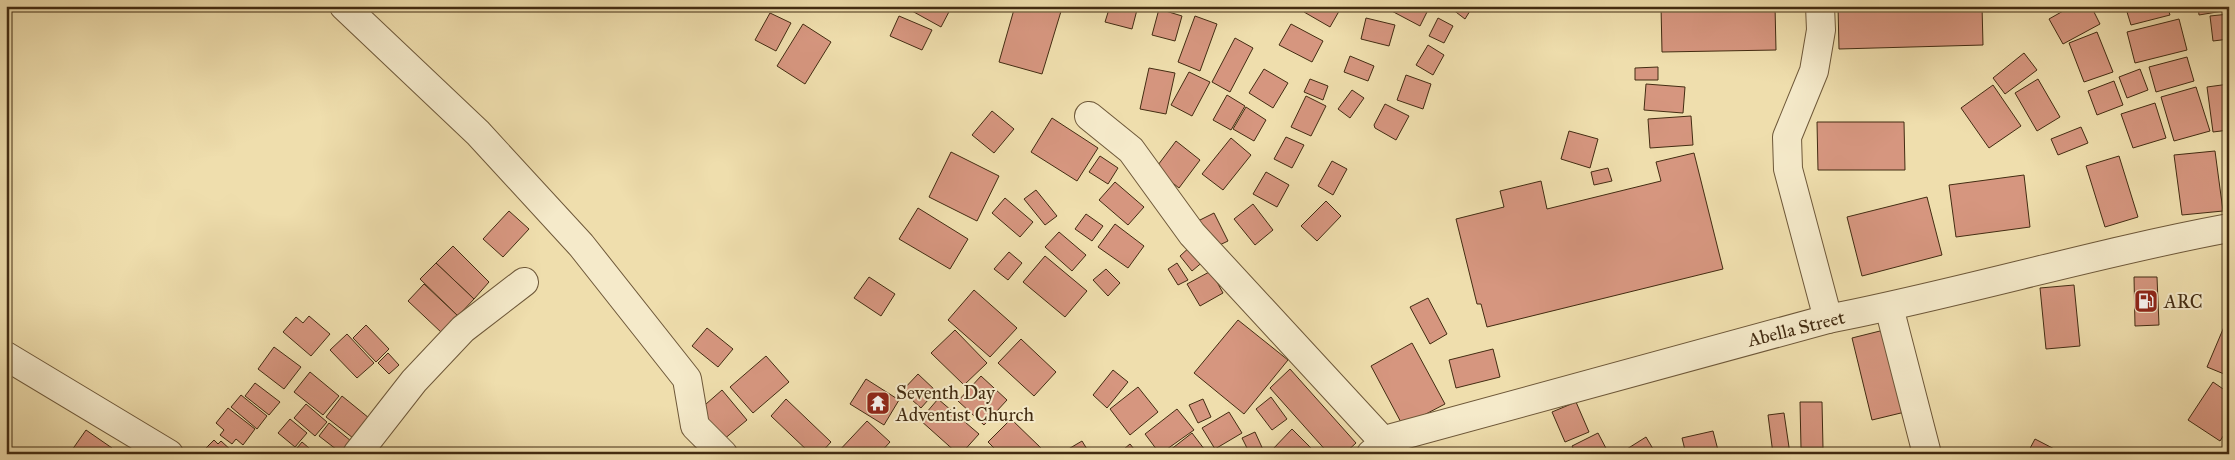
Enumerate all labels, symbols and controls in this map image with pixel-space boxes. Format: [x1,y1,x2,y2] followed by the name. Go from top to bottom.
[2133,288,2159,314] fuel station icon: ARC
[2163,290,2203,313] place label: ARC
[1744,305,1847,352] street label: Abella Street
[895,381,1034,426] place label: Seventh Day Adventist Church
[865,390,891,416] temple icon: Seventh Day Adventist Church

